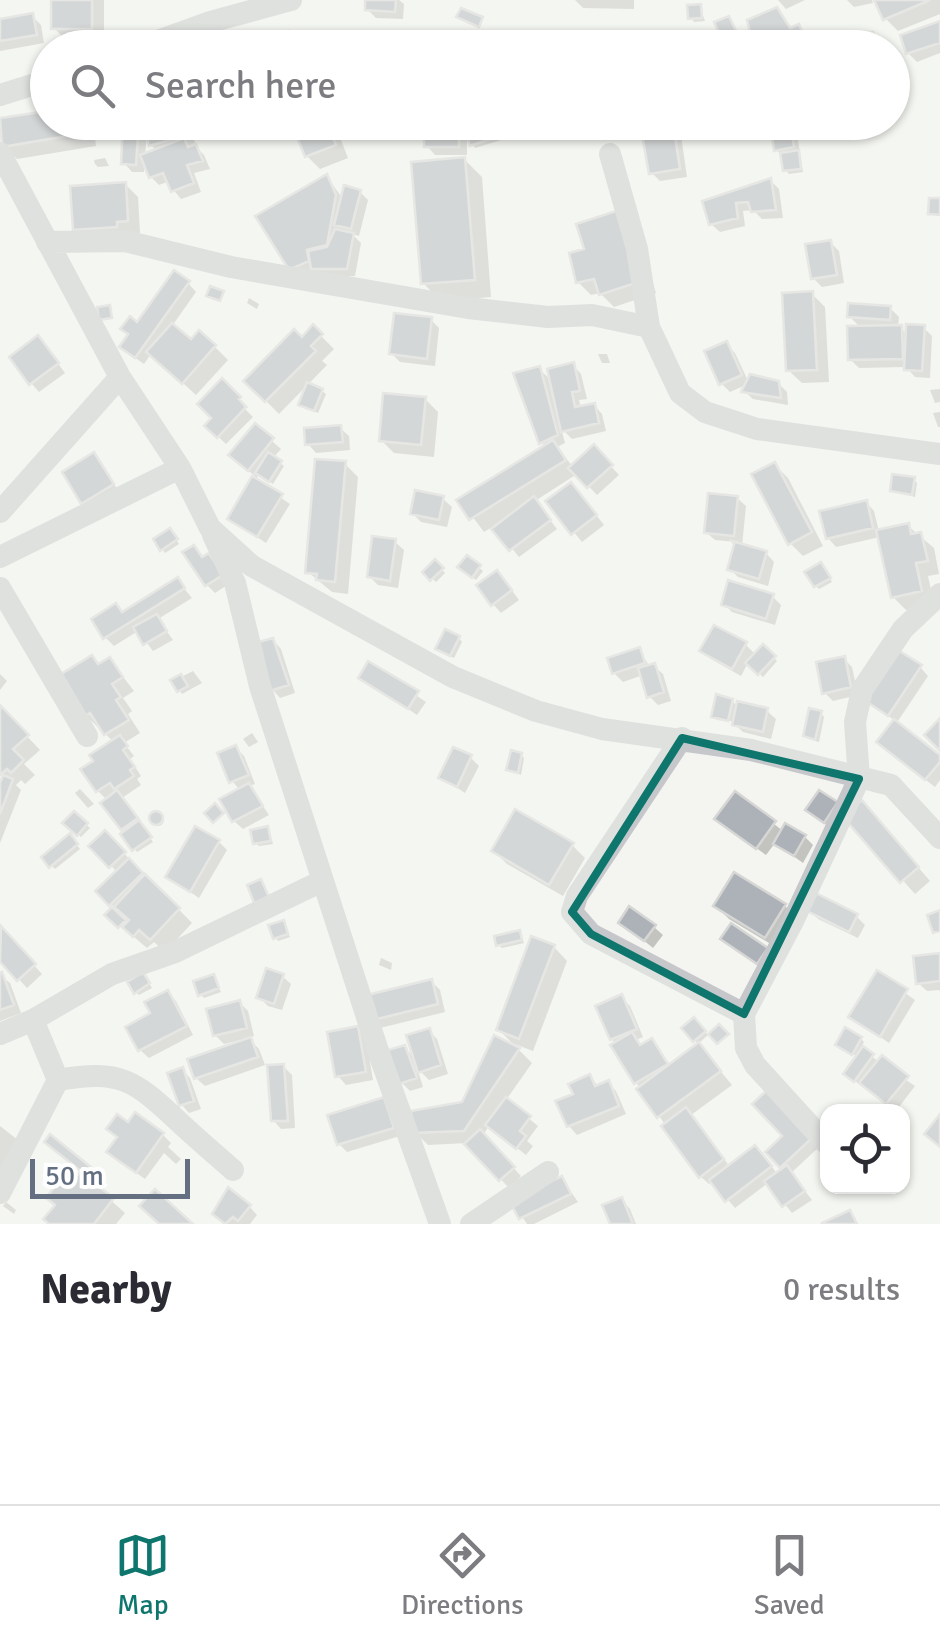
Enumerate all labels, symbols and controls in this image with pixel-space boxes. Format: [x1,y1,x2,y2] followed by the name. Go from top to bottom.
[30,30,910,140] search box
[65,58,120,113] icon: search
[145,62,337,109] text: Search here
[820,1104,910,1194] map controls
[820,1104,910,1194] button: locate
[30,1154,190,1198] scale bar
[45,1159,104,1193] text: 50 m
[40,1264,172,1315] text: Nearby
[783,1270,900,1309] text: 0 results
[115,1528,170,1622] tab: Map
[401,1528,523,1622] tab: Directions
[754,1528,825,1622] tab: Saved

